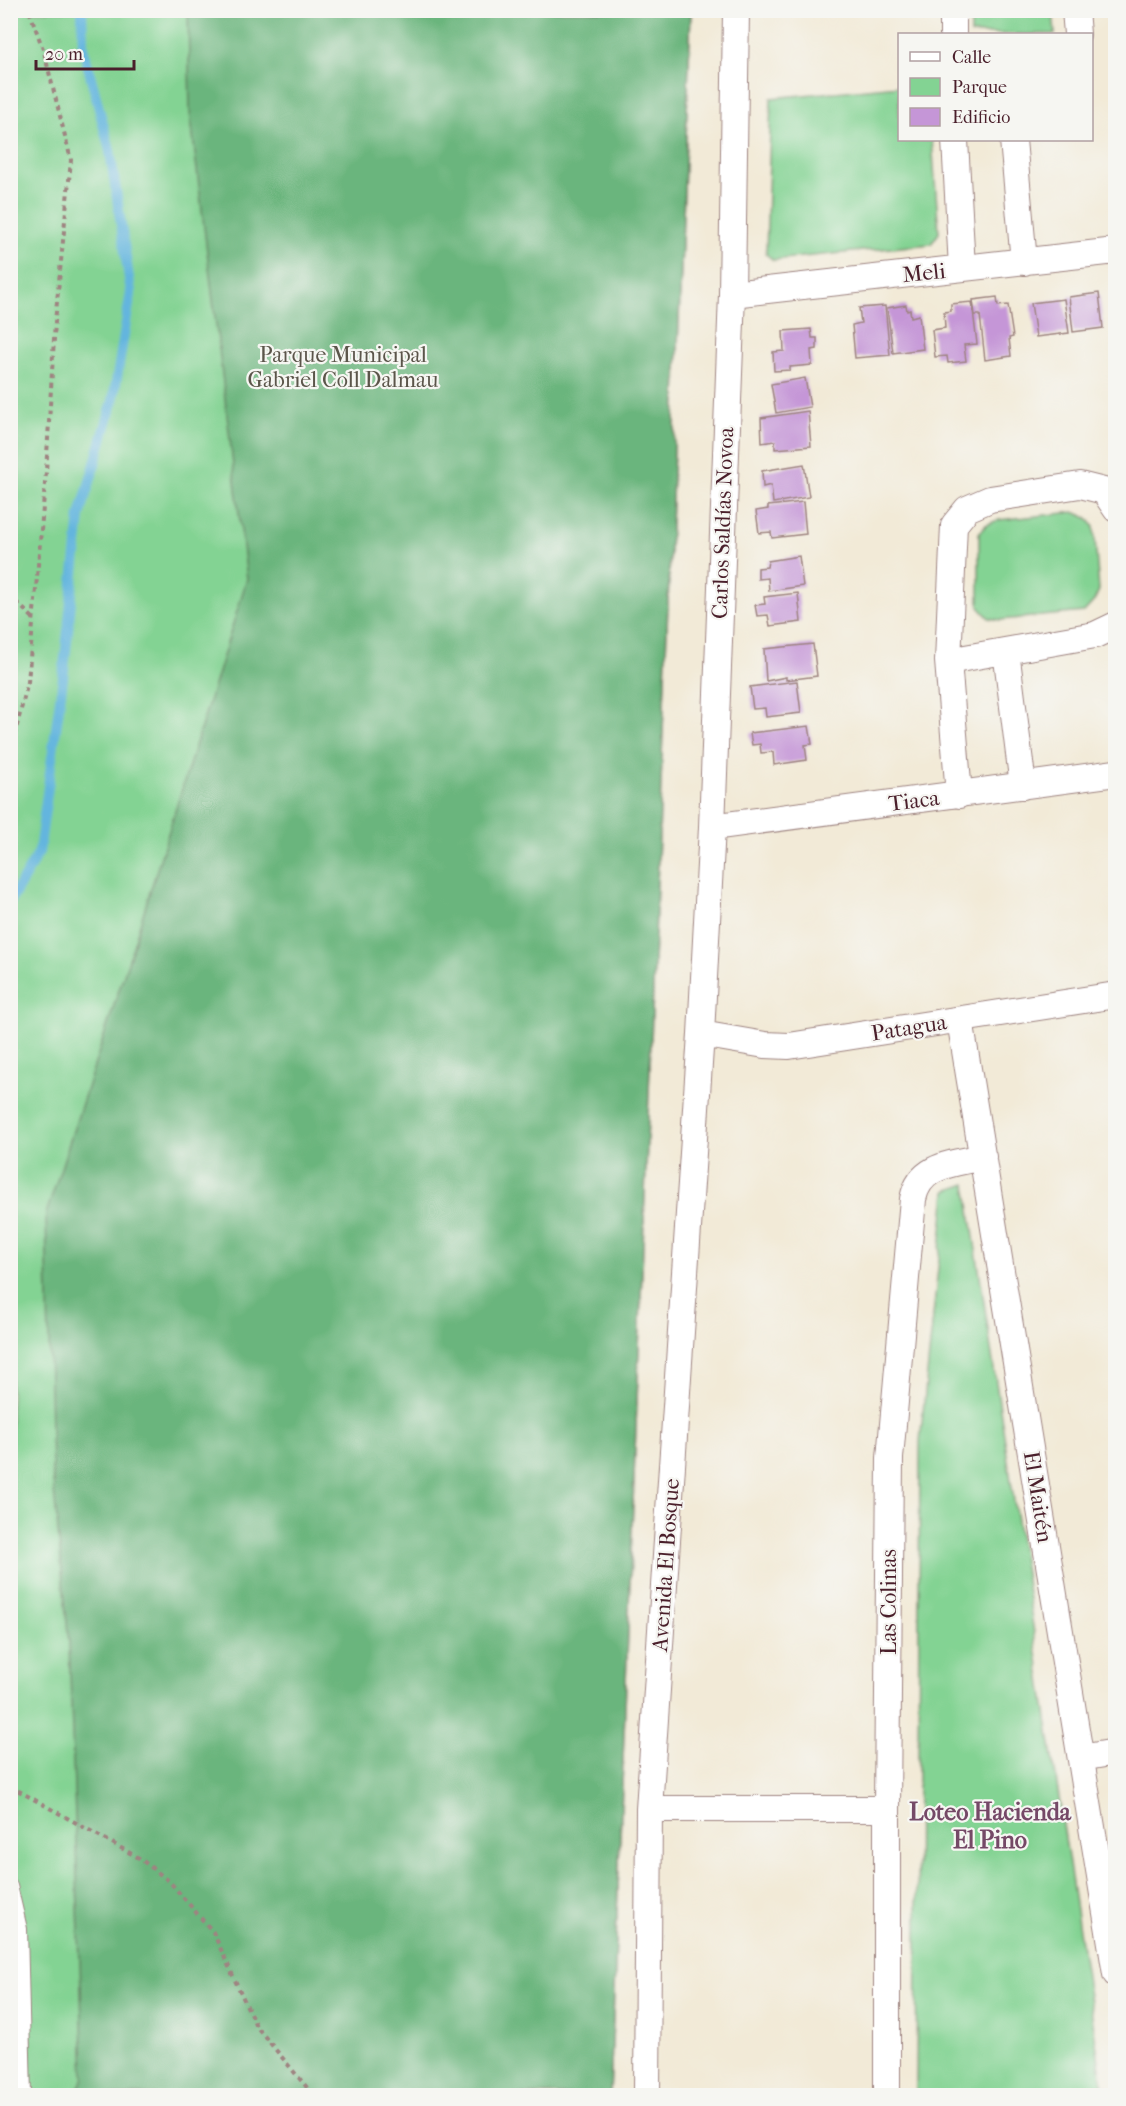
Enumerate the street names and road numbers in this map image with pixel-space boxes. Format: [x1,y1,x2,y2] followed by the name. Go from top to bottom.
[901,258,947,288] street label: Meli
[707,426,739,619] street label: Carlos Saldías Novoa
[887,785,942,817] street label: Tiaca
[869,1009,949,1047] street label: Patagua
[1018,1449,1058,1545] street label: El Maitén
[647,1477,685,1654] street label: Avenida El Bosque
[876,1549,902,1655] street label: Las Colinas

